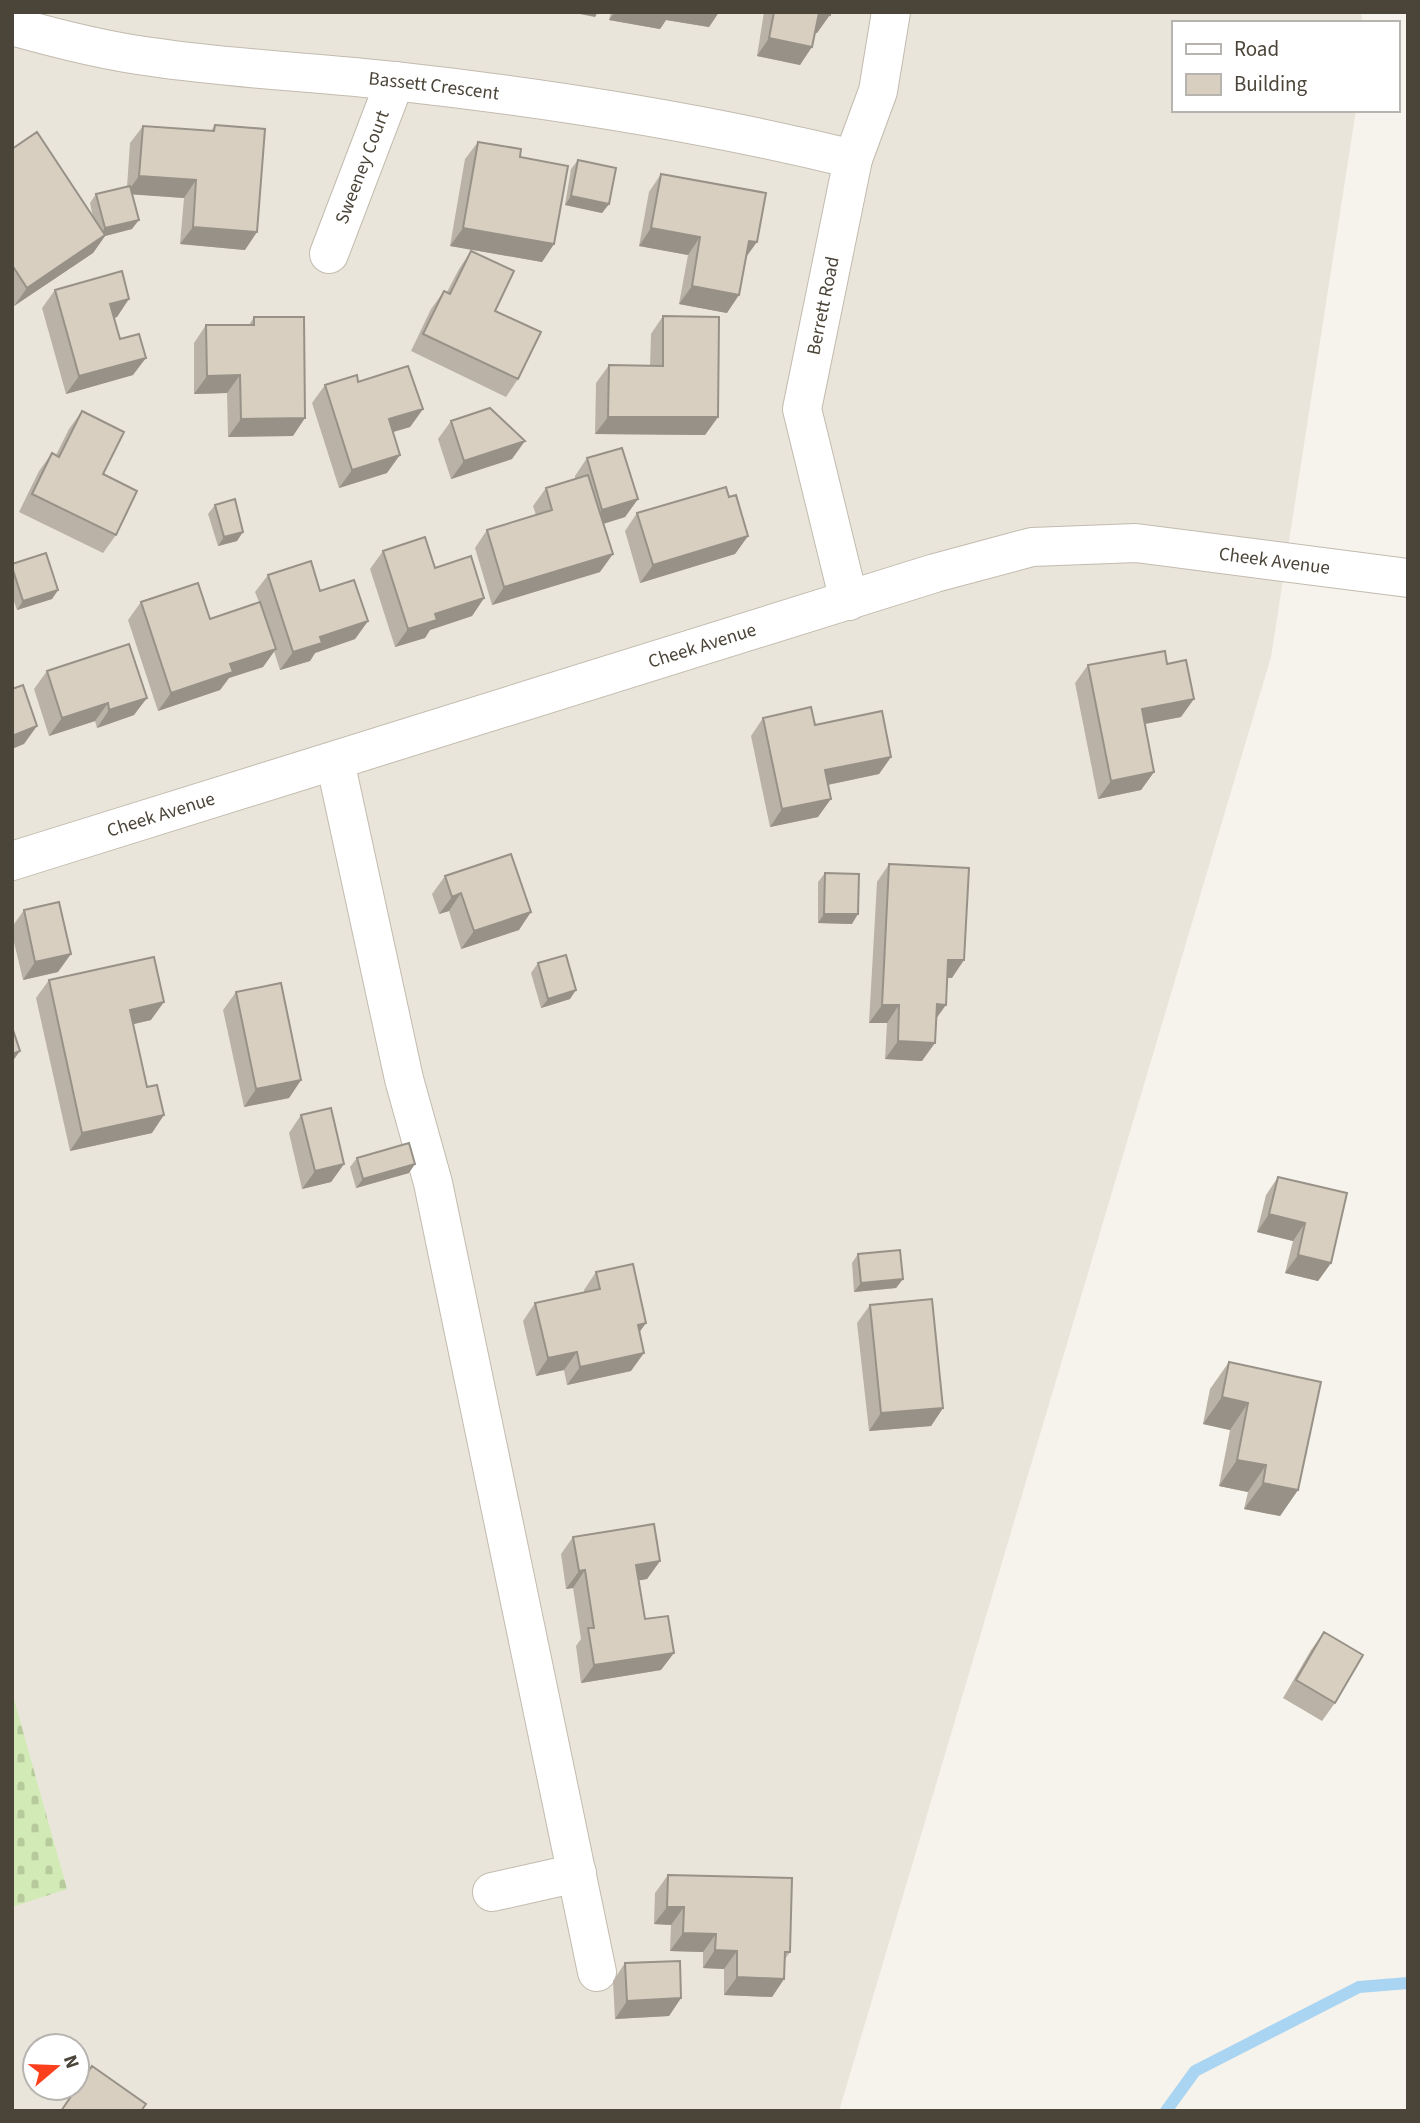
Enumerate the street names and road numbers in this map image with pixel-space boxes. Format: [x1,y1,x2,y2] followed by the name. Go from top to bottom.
[367,65,502,107] street label: Bassett Crescent
[328,106,396,228] street label: Sweeney Court
[800,254,846,357] street label: Berrett Road
[1217,540,1332,581] street label: Cheek Avenue
[645,616,760,675] street label: Cheek Avenue
[103,785,218,844] street label: Cheek Avenue

